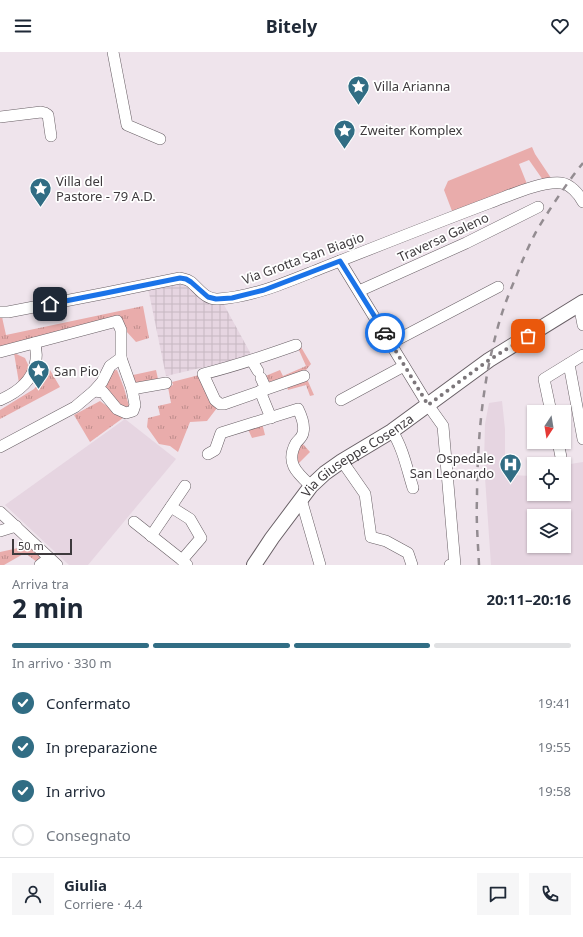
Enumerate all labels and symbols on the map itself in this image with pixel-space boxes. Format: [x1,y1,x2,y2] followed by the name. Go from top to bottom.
[346,73,372,106] place icon: Villa Arianna
[374,77,450,95] place label: Villa Arianna
[331,117,357,150] place icon: Zweiter Komplex
[360,121,463,139] place label: Zweiter Komplex
[56,172,156,205] place label: Villa del Pastore - 79 A.D.
[27,175,53,208] place icon: Villa del Pastore - 79 A.D.
[395,208,492,266] street label: Traversa Galeno
[240,228,367,288] street label: Via Grotta San Biagio
[33,287,67,321] pin
[365,313,405,353] courier
[511,319,545,353] pin
[25,358,51,391] place icon: San Pio
[54,362,99,380] place label: San Pio
[527,405,571,449] north arrow
[297,409,417,501] street label: Via Giuseppe Cosenza
[410,449,494,482] place label: Ospedale San Leonardo
[497,452,523,485] hospital icon: Ospedale San Leonardo
[12,537,72,556] scale bar

